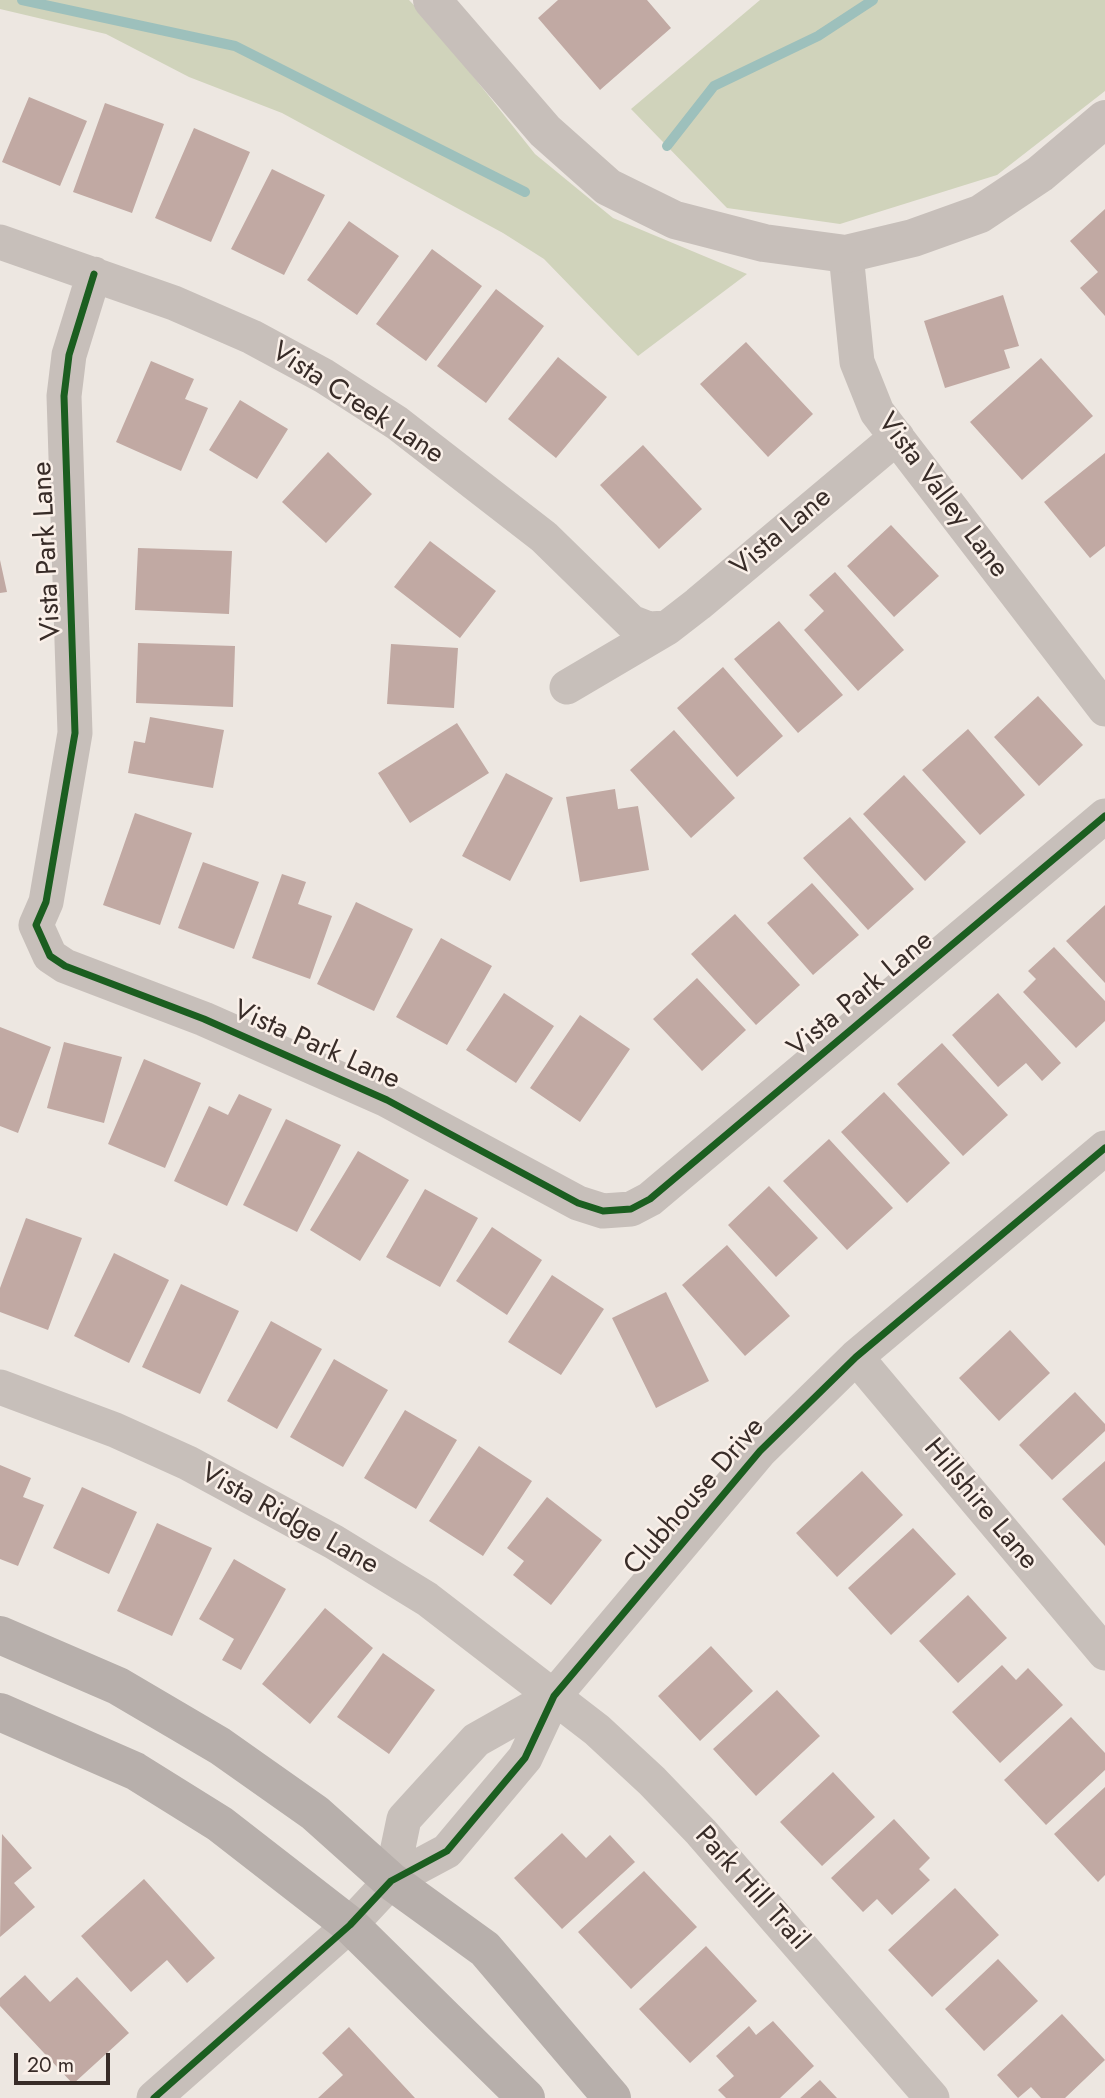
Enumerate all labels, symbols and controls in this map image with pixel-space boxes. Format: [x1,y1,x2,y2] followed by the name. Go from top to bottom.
[265,336,449,472] street label: Vista Creek Lane
[869,407,1015,585] street label: Vista Valley Lane
[27,461,69,641] street label: Vista Park Lane
[725,481,839,585] street label: Vista Lane
[782,925,940,1065] street label: Vista Park Lane
[227,994,405,1098] street label: Vista Park Lane
[618,1412,772,1582] street label: Clubhouse Drive
[916,1433,1044,1577] street label: Hillshire Lane
[194,1457,384,1583] street label: Vista Ridge Lane
[687,1820,815,1958] street label: Park Hill Trail
[18,2038,114,2082] scale bar
[27,2050,74,2080] text: 20 m

